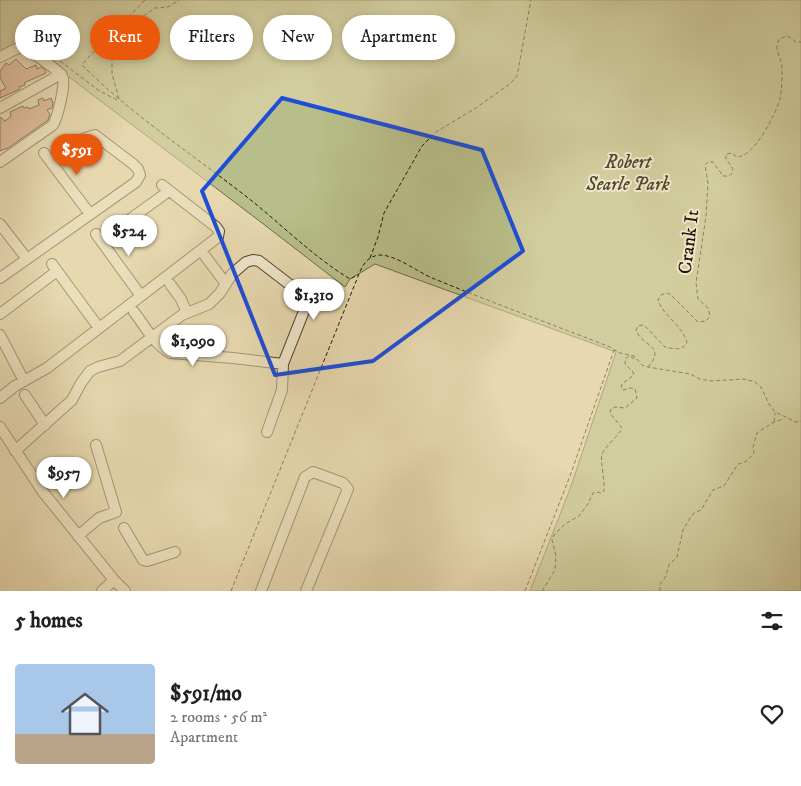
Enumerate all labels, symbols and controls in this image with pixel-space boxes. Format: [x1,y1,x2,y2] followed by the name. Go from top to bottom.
[15,15,80,60] chip: Buy
[90,15,160,60] chip: Rent
[170,15,253,60] chip: Filters
[263,15,332,60] chip: New
[342,15,455,60] chip: Apartment
[47,134,107,176] pin: $591
[62,140,92,160] text: $591
[585,151,670,196] park label: Robert Searle Park
[674,208,704,276] street label: Crank It
[99,214,159,257] pin: $524
[112,221,146,241] text: $524
[273,278,355,321] pin: $1,310
[294,285,334,305] text: $1,310
[152,324,234,367] pin: $1,090
[171,331,215,351] text: $1,090
[34,456,94,499] pin: $957
[47,463,81,483] text: $957
[758,607,786,635] icon: filters
[15,608,83,634] text: 5 homes
[170,681,242,707] text: $591/mo
[55,684,115,744] icon: home
[758,700,786,728] icon: heart
[170,707,267,727] text: 2 rooms · 56 m²
[170,727,238,747] text: Apartment

